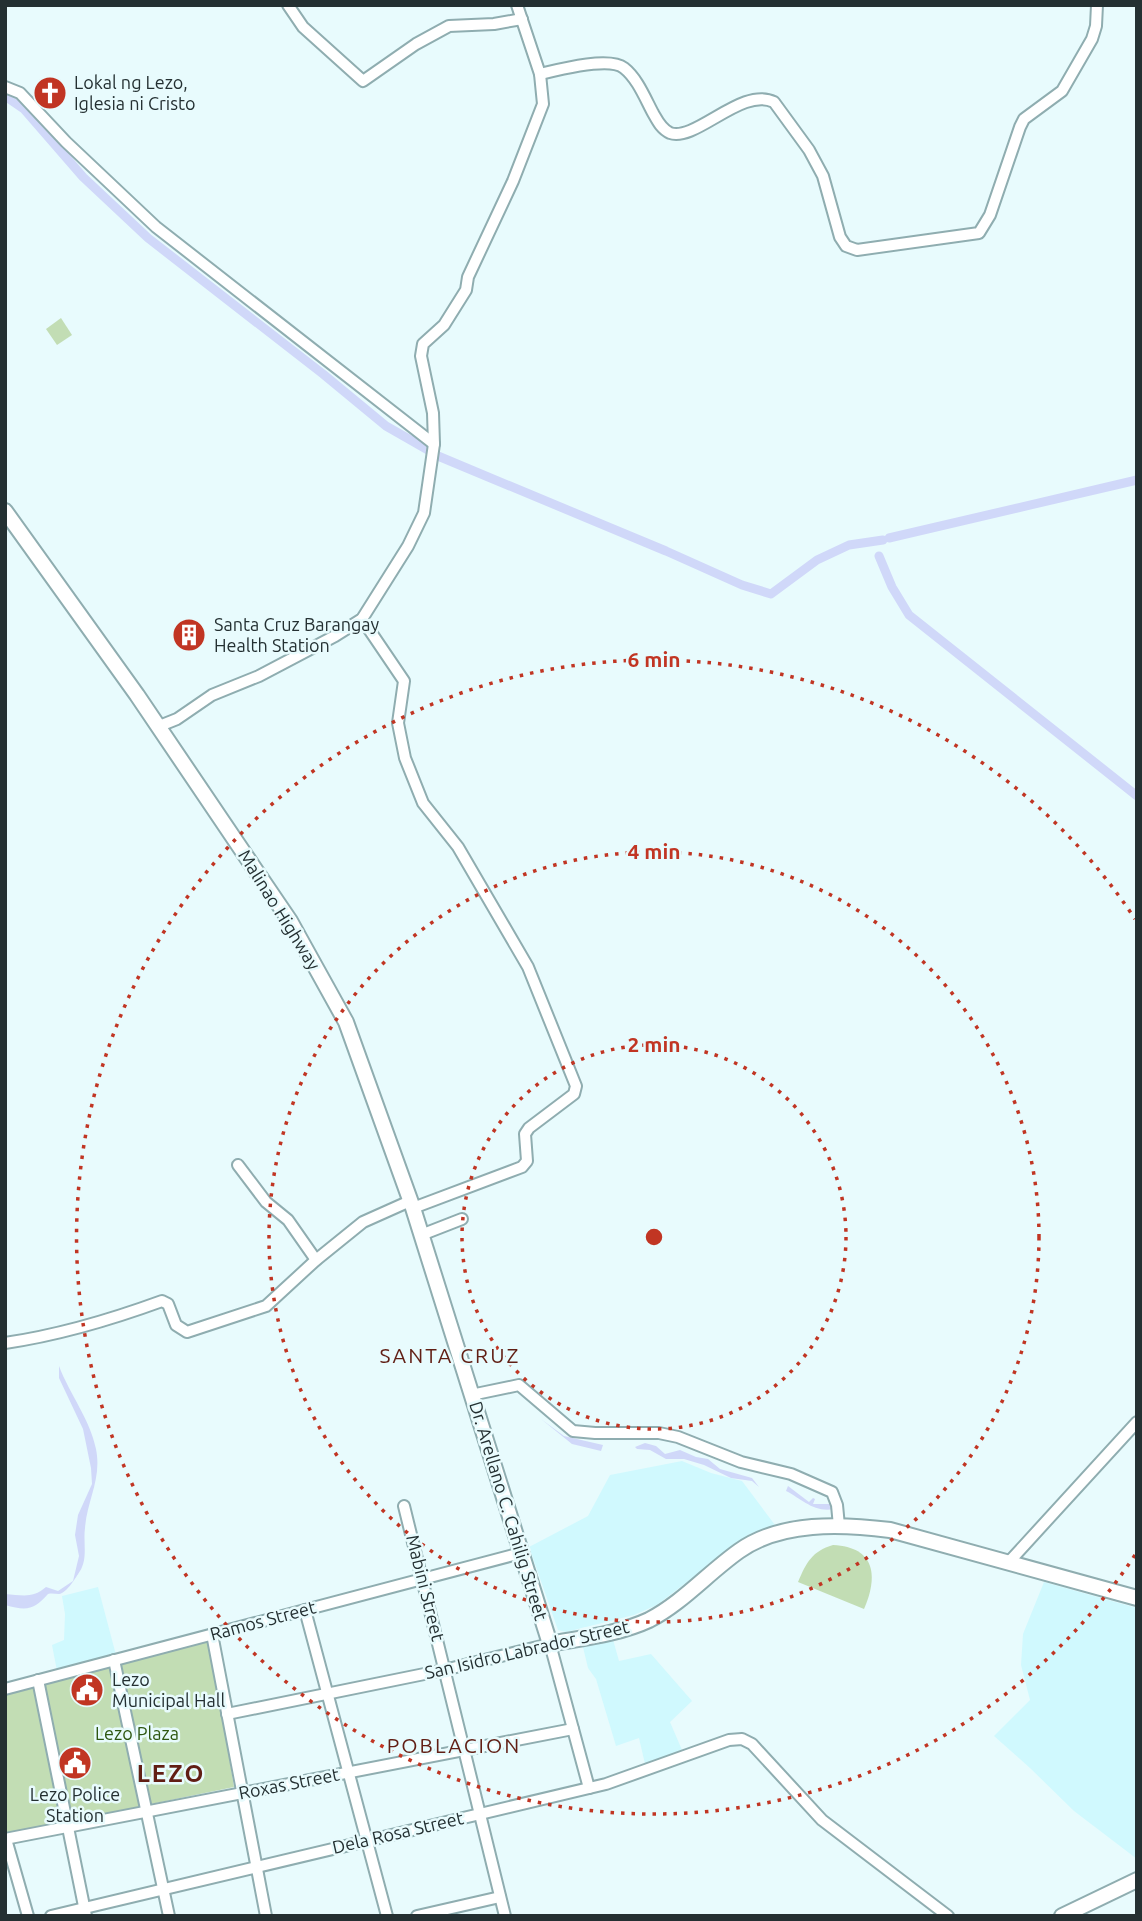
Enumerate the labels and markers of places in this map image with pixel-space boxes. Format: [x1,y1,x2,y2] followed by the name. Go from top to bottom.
[74,72,196,113] place label: Lokal ng Lezo, Iglesia ni Cristo
[31,74,69,112] church icon: Lokal ng Lezo, Iglesia ni Cristo
[214,614,380,655] place label: Santa Cruz Barangay Health Station
[170,616,208,654] building icon: Santa Cruz Barangay Health Station
[642,1225,666,1249] centre of rings
[112,1669,225,1710] place label: Lezo Municipal Hall
[68,1671,106,1709] public building icon: Lezo Municipal Hall
[56,1744,94,1782] public building icon: Lezo Police Station
[30,1784,120,1825] place label: Lezo Police Station

